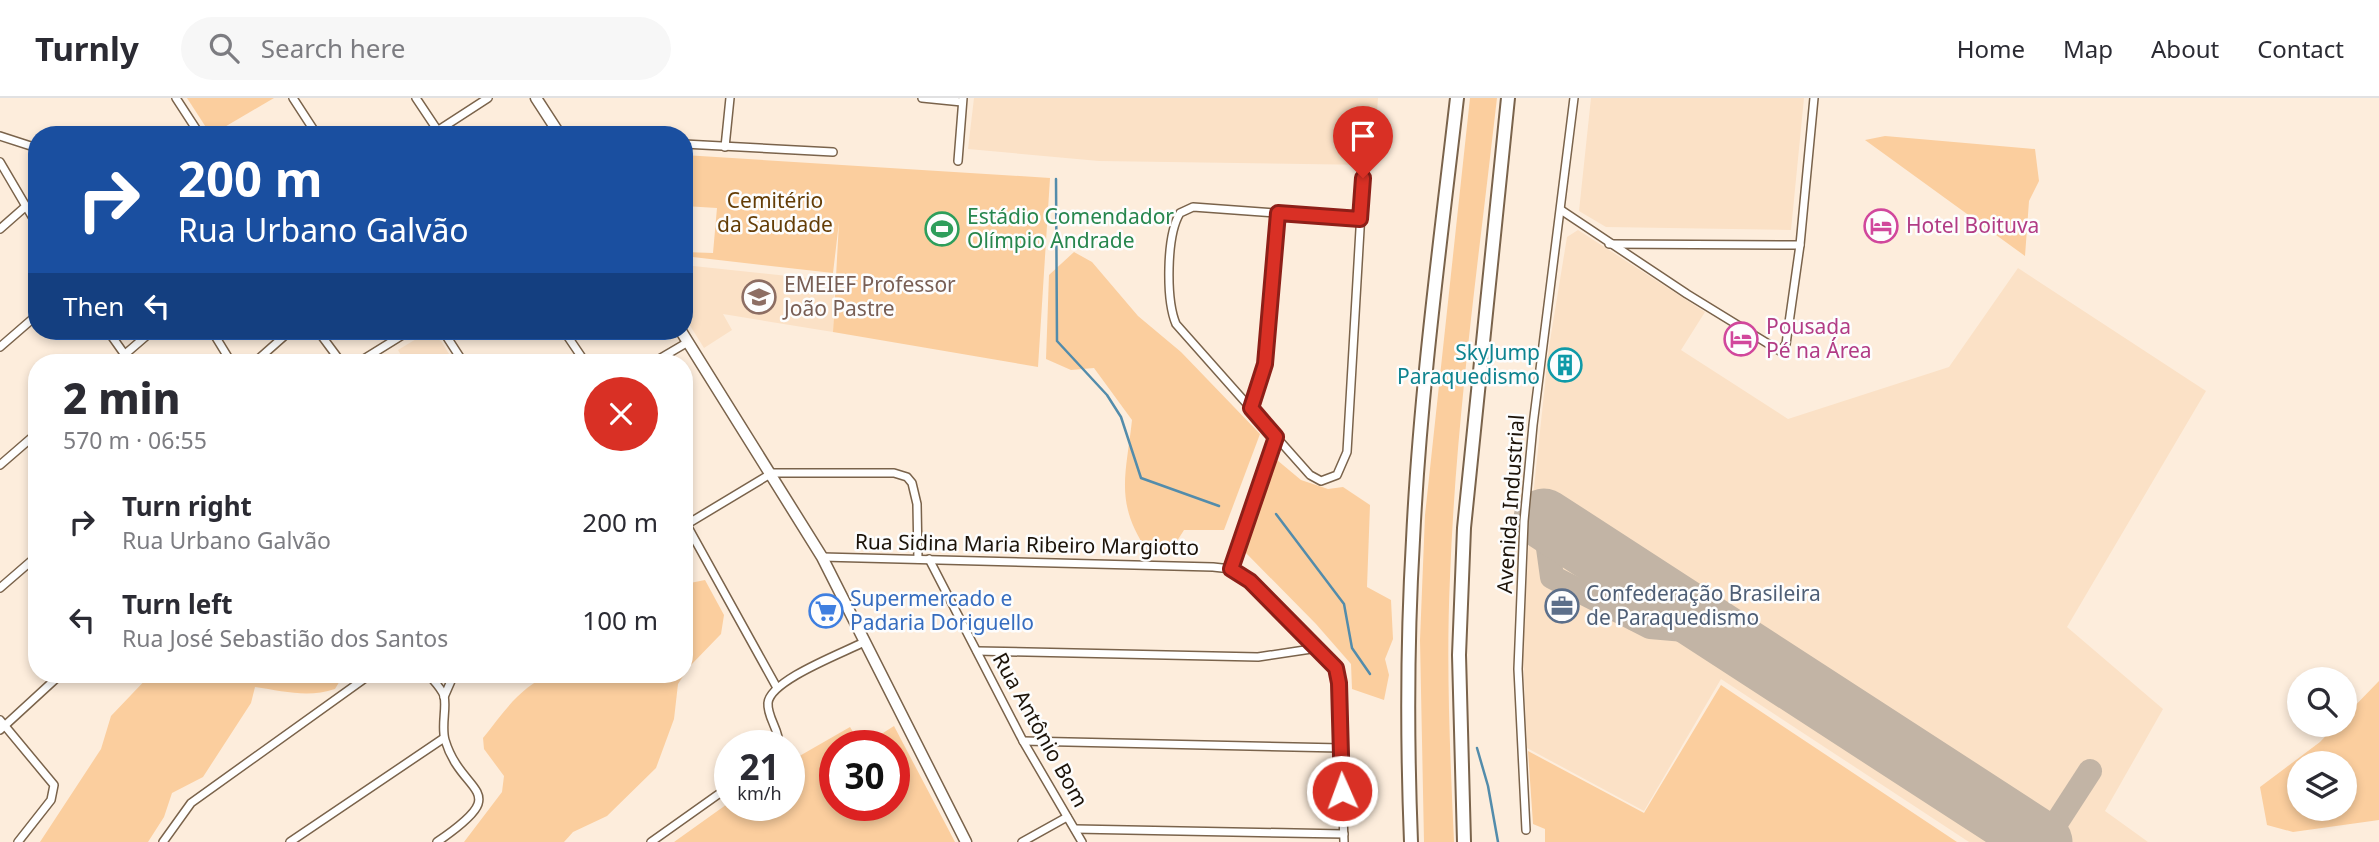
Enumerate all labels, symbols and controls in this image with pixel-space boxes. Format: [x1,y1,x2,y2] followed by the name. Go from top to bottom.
[181,17,671,80] search box
[35,26,139,71] text: Turnly
[205,29,243,67] icon: search
[261,30,405,66] text: Search here
[1957,32,2025,65] text: Home
[2063,32,2113,65] text: Map
[2151,32,2219,65] text: About
[2257,32,2344,65] text: Contact
[1333,106,1393,178] pin
[1344,117,1382,155] icon: arrive
[178,145,323,211] text: 200 m
[63,154,154,245] icon: right
[717,186,833,238] park label: Cemitério da Saudade
[967,202,1174,254] place label: Estádio Comendador Olímpio Andrade
[1862,207,1900,245] hotel icon: Hotel Boituva
[178,208,469,251] text: Rua Urbano Galvão
[923,210,961,248] sports icon: Estádio Comendador Olímpio Andrade
[1906,211,2039,239] place label: Hotel Boituva
[782,270,956,322] place label: EMEIEF Professor João Pastre
[740,278,778,316] school or university icon: EMEIEF Professor João Pastre
[138,287,176,325] icon: left
[63,288,124,324] text: Then
[1766,312,1872,364] place label: Pousada Pé na Área
[1722,320,1760,358] hotel icon: Pousada Pé na Área
[1397,338,1540,390] place label: SkyJump Paraquedismo
[1546,346,1584,384] building icon: SkyJump Paraquedismo
[63,369,180,426] text: 2 min
[584,377,658,451] button: close
[1490,413,1530,594] street label: Avenida Industrial
[63,424,207,456] text: 570 m · 06:55
[122,488,252,524] text: Turn right
[63,503,101,541] icon: right
[582,504,658,540] text: 200 m
[122,524,331,556] text: Rua Urbano Galvão
[855,527,1199,561] street label: Rua Sidina Maria Ribeiro Margiotto
[1586,579,1821,631] place label: Confederação Brasileira de Paraquedismo
[850,584,1034,636] place label: Supermercado e Padaria Doriguello
[122,586,233,622] text: Turn left
[1543,587,1581,625] office icon: Confederação Brasileira de Paraquedismo
[807,592,845,630] supermarket icon: Supermercado e Padaria Doriguello
[63,601,101,639] icon: left
[582,602,658,638] text: 100 m
[122,622,448,654] text: Rua José Sebastião dos Santos
[987,647,1095,812] street label: Rua Antônio Bom
[2287,667,2357,821] map controls
[2287,667,2357,737] button: search
[819,730,910,821] speed limit sign: 30
[739,743,780,790] text: 21
[2287,751,2357,821] button: layers
[1305,754,1379,828] position arrow
[737,781,782,805] text: km/h

